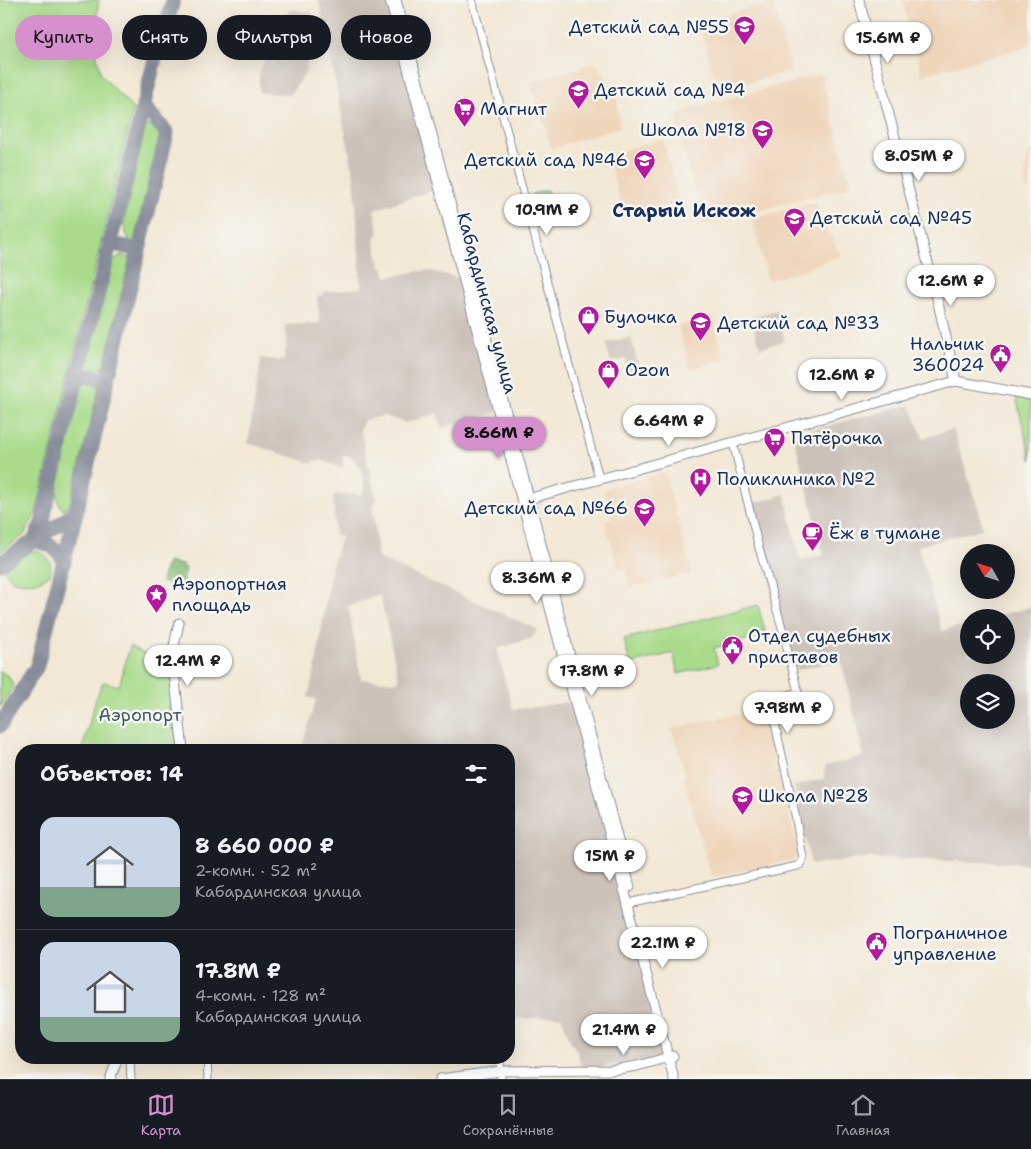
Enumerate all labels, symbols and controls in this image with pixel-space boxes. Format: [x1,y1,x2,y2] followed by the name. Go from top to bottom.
[15,15,112,60] chip: Купить
[122,15,207,60] chip: Снять
[217,15,331,60] chip: Фильтры
[341,15,431,60] chip: Новое
[569,15,729,39] place label: Детский сад №55
[733,15,757,46] school or university icon: Детский сад №55
[842,22,934,64] pin: 15.6M ₽
[855,27,921,48] text: 15.6M ₽
[566,78,590,109] school or university icon: Детский сад №4
[594,78,745,102] place label: Детский сад №4
[452,97,476,128] supermarket icon: Магнит
[480,97,548,121] place label: Магнит
[640,118,746,142] place label: Школа №18
[750,118,774,149] school or university icon: Школа №18
[873,140,965,182] pin: 8.05M ₽
[884,145,954,166] text: 8.05M ₽
[464,148,628,172] place label: Детский сад №46
[632,148,656,179] school or university icon: Детский сад №46
[501,194,593,236] pin: 10.9M ₽
[612,198,756,223] district label: Старый Искож
[515,199,579,220] text: 10.9M ₽
[782,206,806,237] school or university icon: Детский сад №45
[810,206,972,230] place label: Детский сад №45
[451,210,523,396] street label: Кабардинская улица
[905,264,997,307] pin: 12.6M ₽
[918,270,984,291] text: 12.6M ₽
[576,305,600,336] shop icon: Булочка
[604,305,677,329] place label: Булочка
[689,311,713,342] school or university icon: Детский сад №33
[717,311,880,335] place label: Детский сад №33
[910,332,984,377] place label: Нальчик 360024
[988,342,1012,373] public building icon: Нальчик 360024
[597,358,621,389] shop icon: Ozon
[625,358,670,382] place label: Ozon
[796,358,888,401] pin: 12.6M ₽
[809,364,875,385] text: 12.6M ₽
[623,404,715,447] pin: 6.64M ₽
[634,410,704,431] text: 6.64M ₽
[453,416,545,459] pin: 8.66M ₽
[464,422,534,443] text: 8.66M ₽
[763,426,787,457] supermarket icon: Пятёрочка
[791,426,882,450] place label: Пятёрочка
[689,467,713,498] hospital icon: Поликлиника №2
[717,467,876,491] place label: Поликлиника №2
[464,496,628,520] place label: Детский сад №66
[632,496,656,527] school or university icon: Детский сад №66
[801,521,825,552] cafe icon: Ёж в тумане
[829,521,941,545] place label: Ёж в тумане
[960,544,1015,599] north arrow
[960,544,1015,729] map controls
[491,562,583,604] pin: 8.36M ₽
[502,567,572,588] text: 8.36M ₽
[172,572,287,617] place label: Аэропортная площадь
[144,582,168,613] place icon: Аэропортная площадь
[960,609,1015,664] button: locate
[748,624,891,669] place label: Отдел судебных приставов
[720,634,744,665] public building icon: Отдел судебных приставов
[142,644,234,687] pin: 12.4M ₽
[155,650,221,671] text: 12.4M ₽
[546,654,638,697] pin: 17.8M ₽
[559,660,625,681] text: 17.8M ₽
[960,674,1015,729] button: layers
[742,692,834,734] pin: 7.98M ₽
[754,697,822,718] text: 7.98M ₽
[98,703,182,727] park label: Аэропорт
[40,760,183,788] text: Объектов: 14
[462,760,490,788] icon: filters
[730,784,754,815] school or university icon: Школа №28
[758,784,869,808] place label: Школа №28
[195,832,334,860] text: 8 660 000 ₽
[80,837,140,897] icon: home
[575,840,645,882] pin: 15M ₽
[585,845,635,866] text: 15M ₽
[195,860,317,881] text: 2-комн. · 52 m²
[195,881,361,902] text: Кабардинская улица
[893,921,1008,966] place label: Пограничное управление
[617,926,709,969] pin: 22.1M ₽
[865,931,889,962] public building icon: Пограничное управление
[630,932,696,953] text: 22.1M ₽
[195,957,281,985] text: 17.8M ₽
[80,962,140,1022] icon: home
[195,985,326,1006] text: 4-комн. · 128 m²
[195,1006,361,1027] text: Кабардинская улица
[578,1014,670,1056] pin: 21.4M ₽
[592,1019,656,1040] text: 21.4M ₽
[141,1091,181,1139] tab: Карта
[463,1091,554,1139] tab: Сохранённые
[836,1091,890,1139] tab: Главная

